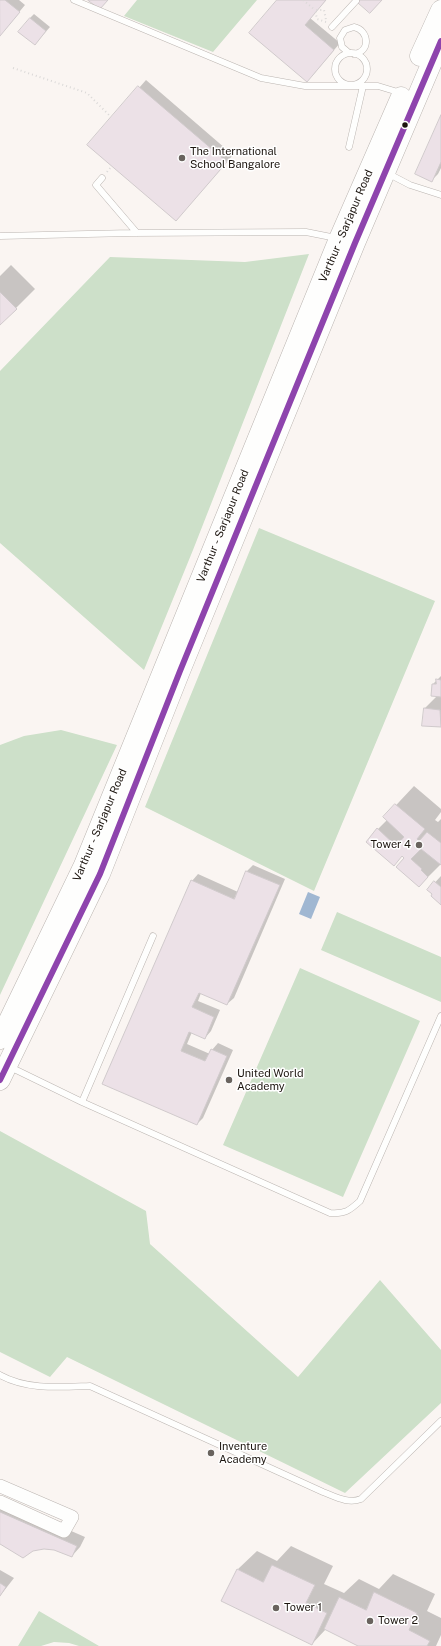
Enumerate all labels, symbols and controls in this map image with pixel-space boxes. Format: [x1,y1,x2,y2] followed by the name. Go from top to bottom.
[400,120,410,130] unlabelled marker
[190,145,280,171] place label: The International School Bangalore
[177,153,187,163] marker: The International School Bangalore
[316,168,376,284] street label: Varthur - Sarjapur Road
[194,468,252,584] street label: Varthur - Sarjapur Road
[70,767,130,883] street label: Varthur - Sarjapur Road
[371,838,411,852] place label: Tower 4
[414,840,424,850] marker: Tower 4
[237,1067,304,1093] place label: United World Academy
[224,1075,234,1085] marker: United World Academy
[219,1440,267,1466] place label: Inventure Academy
[206,1448,216,1458] marker: Inventure Academy
[284,1601,322,1615] place label: Tower 1
[271,1603,281,1613] marker: Tower 1
[378,1614,418,1628] place label: Tower 2
[365,1616,375,1626] marker: Tower 2

